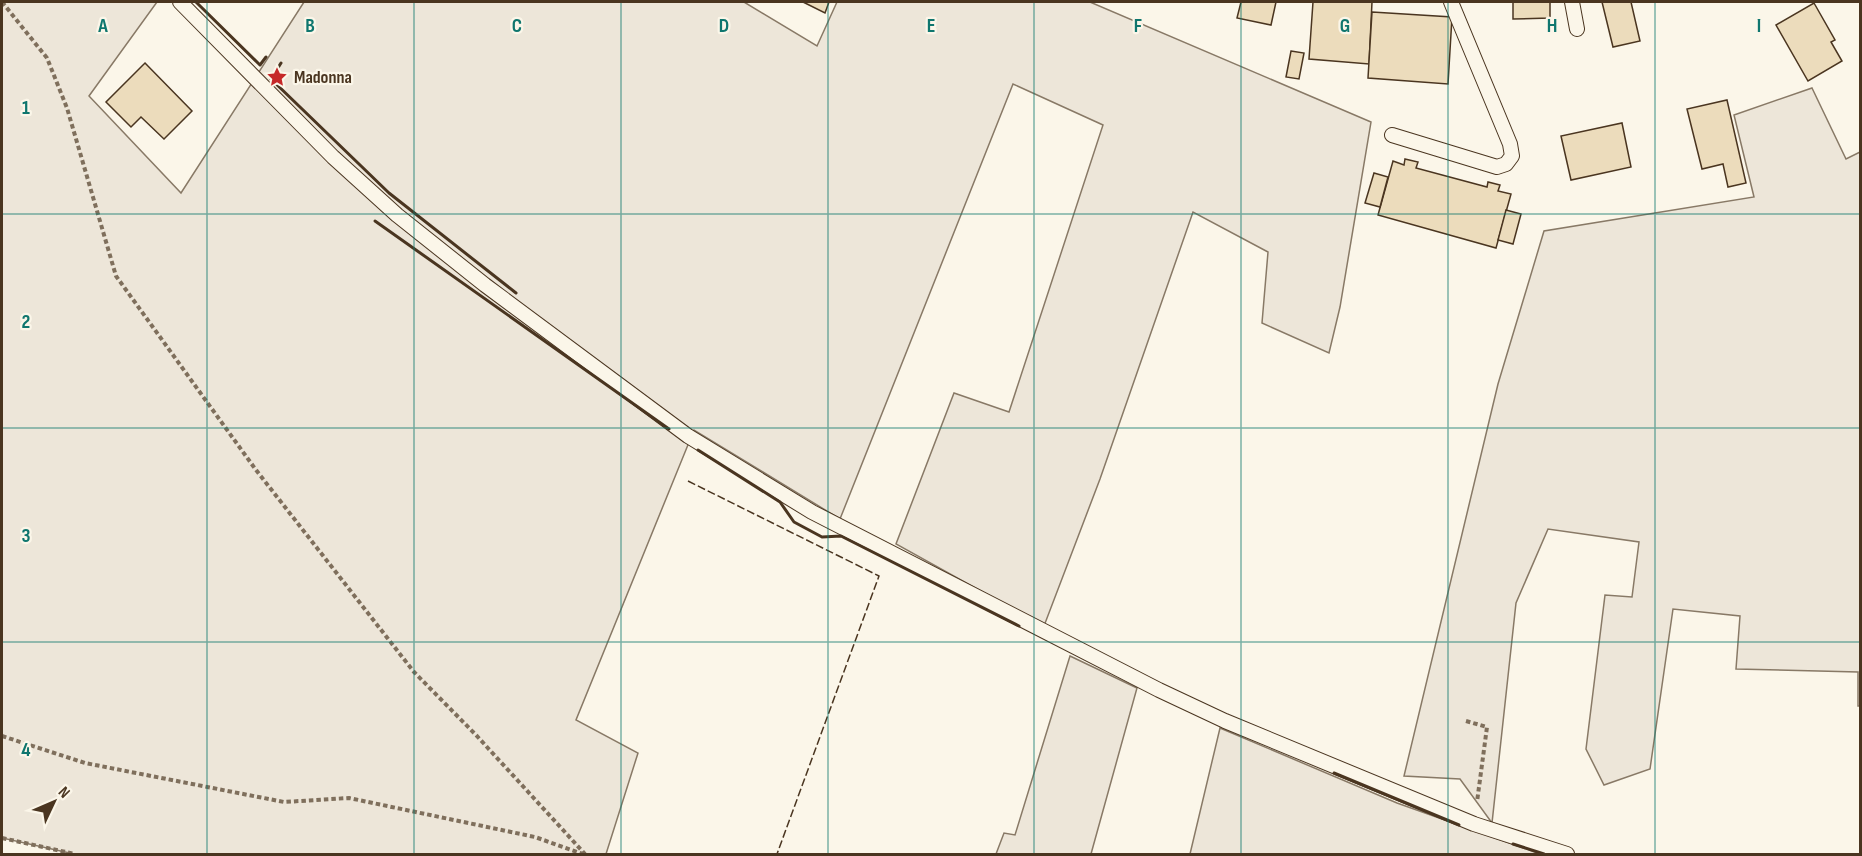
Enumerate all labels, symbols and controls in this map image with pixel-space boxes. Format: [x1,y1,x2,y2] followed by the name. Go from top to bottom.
[97,14,108,38] text: A
[305,14,315,38] text: B
[512,14,522,38] text: C
[719,14,729,38] text: D
[927,14,935,38] text: E
[1134,14,1142,38] text: F
[1340,14,1350,38] text: G
[1547,14,1557,38] text: H
[1757,14,1761,38] text: I
[265,65,289,89] place icon: Madonna
[294,67,352,88] place label: Madonna
[22,96,30,120] text: 1
[22,310,30,334] text: 2
[22,524,31,548] text: 3
[21,738,31,762] text: 4
[24,772,84,832] north arrow
[54,783,74,802] text: N

